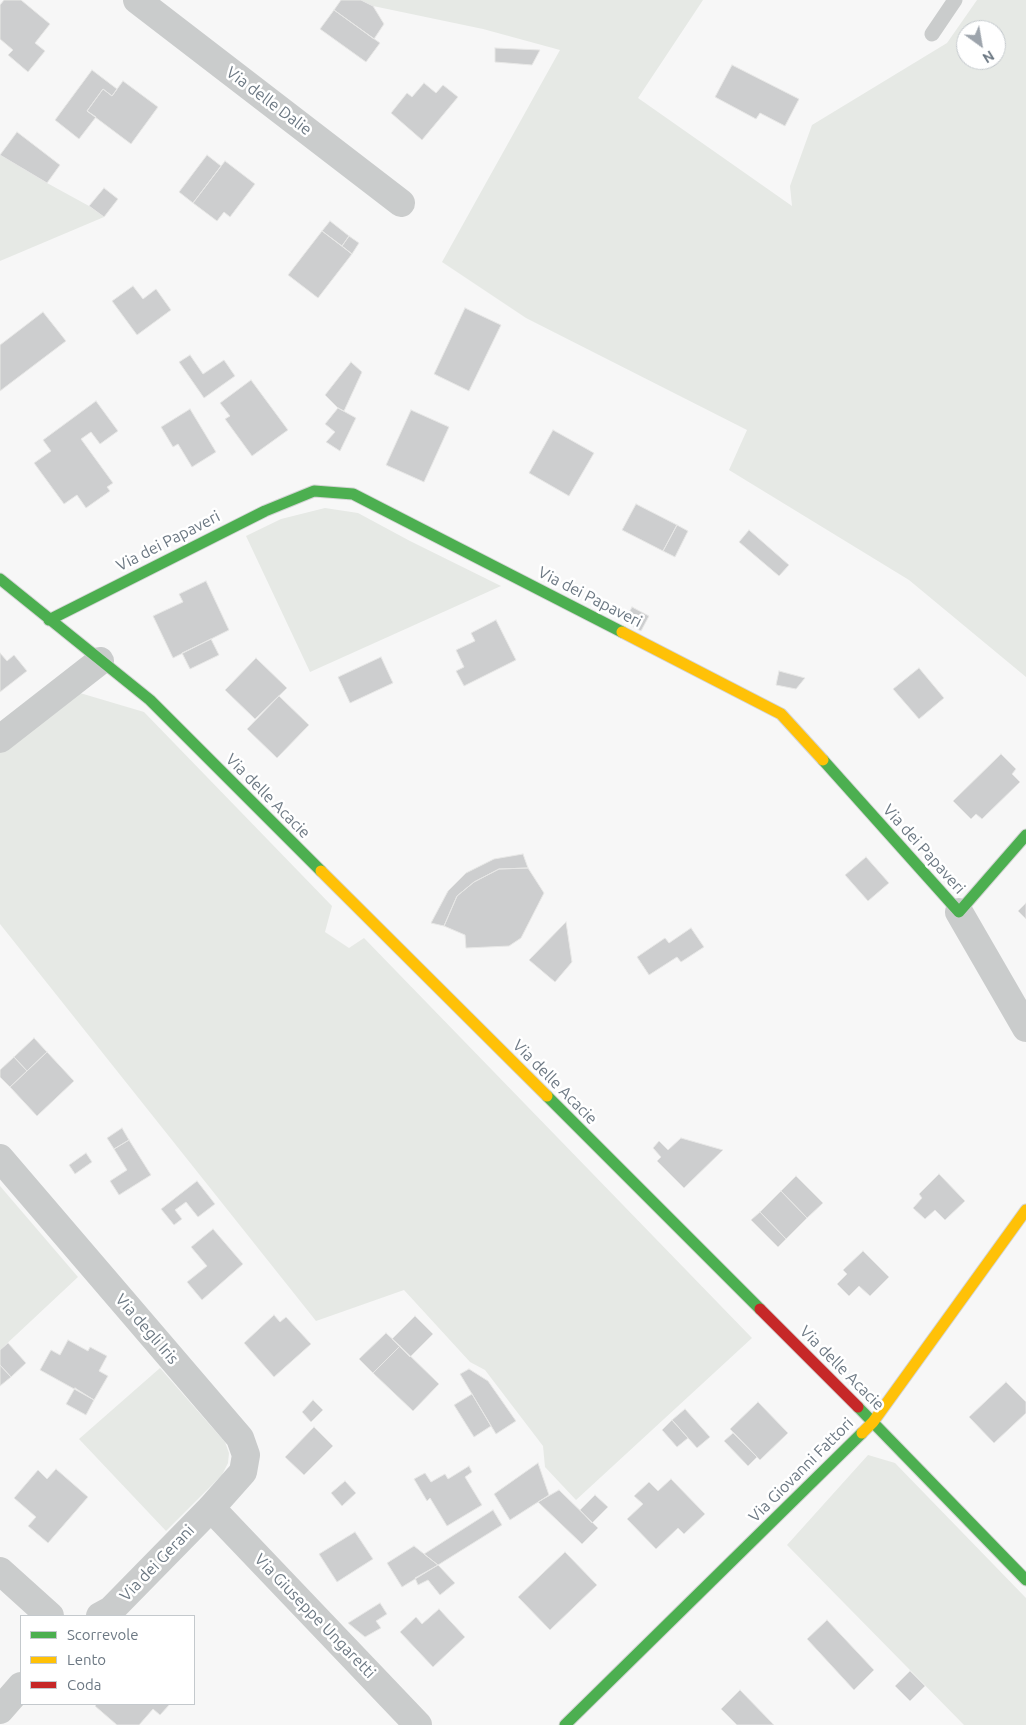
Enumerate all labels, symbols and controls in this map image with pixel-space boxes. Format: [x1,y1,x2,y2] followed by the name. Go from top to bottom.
[956,20,1006,70] north arrow
[980,47,997,66] text: N
[223,63,315,139] street label: Via delle Dalie
[113,507,223,575] street label: Via dei Papaveri
[535,563,645,631] street label: Via dei Papaveri
[222,750,314,842] street label: Via delle Acacie
[879,800,969,898] street label: Via dei Papaveri
[509,1036,601,1128] street label: Via delle Acacie
[111,1290,183,1368] street label: Via degli Iris
[796,1322,888,1414] street label: Via delle Acacie
[745,1414,857,1526] street label: Via Giovanni Fattori
[116,1521,198,1605] street label: Via dei Gerani
[250,1550,380,1682] street label: Via Giuseppe Ungaretti
[20,1615,195,1705] legend
[67,1626,138,1643] text: Scorrevole
[67,1651,106,1668] text: Lento
[67,1676,101,1693] text: Coda

